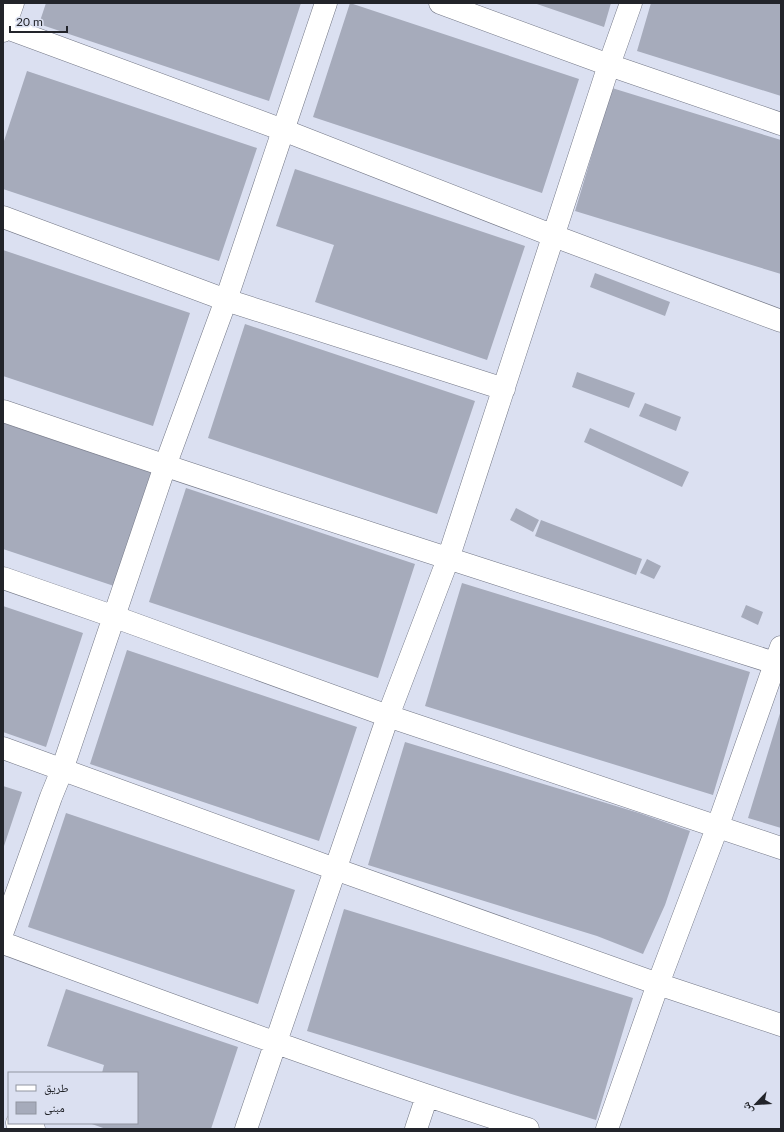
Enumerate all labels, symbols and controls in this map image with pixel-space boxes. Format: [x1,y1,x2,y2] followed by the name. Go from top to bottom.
[10,8,67,34] scale bar
[16,14,43,29] text: 20 m
[8,1072,138,1124] legend
[44,1080,69,1095] text: طريق
[736,1084,776,1124] north arrow
[738,1099,757,1116] text: ش
[44,1100,65,1115] text: مبنى

